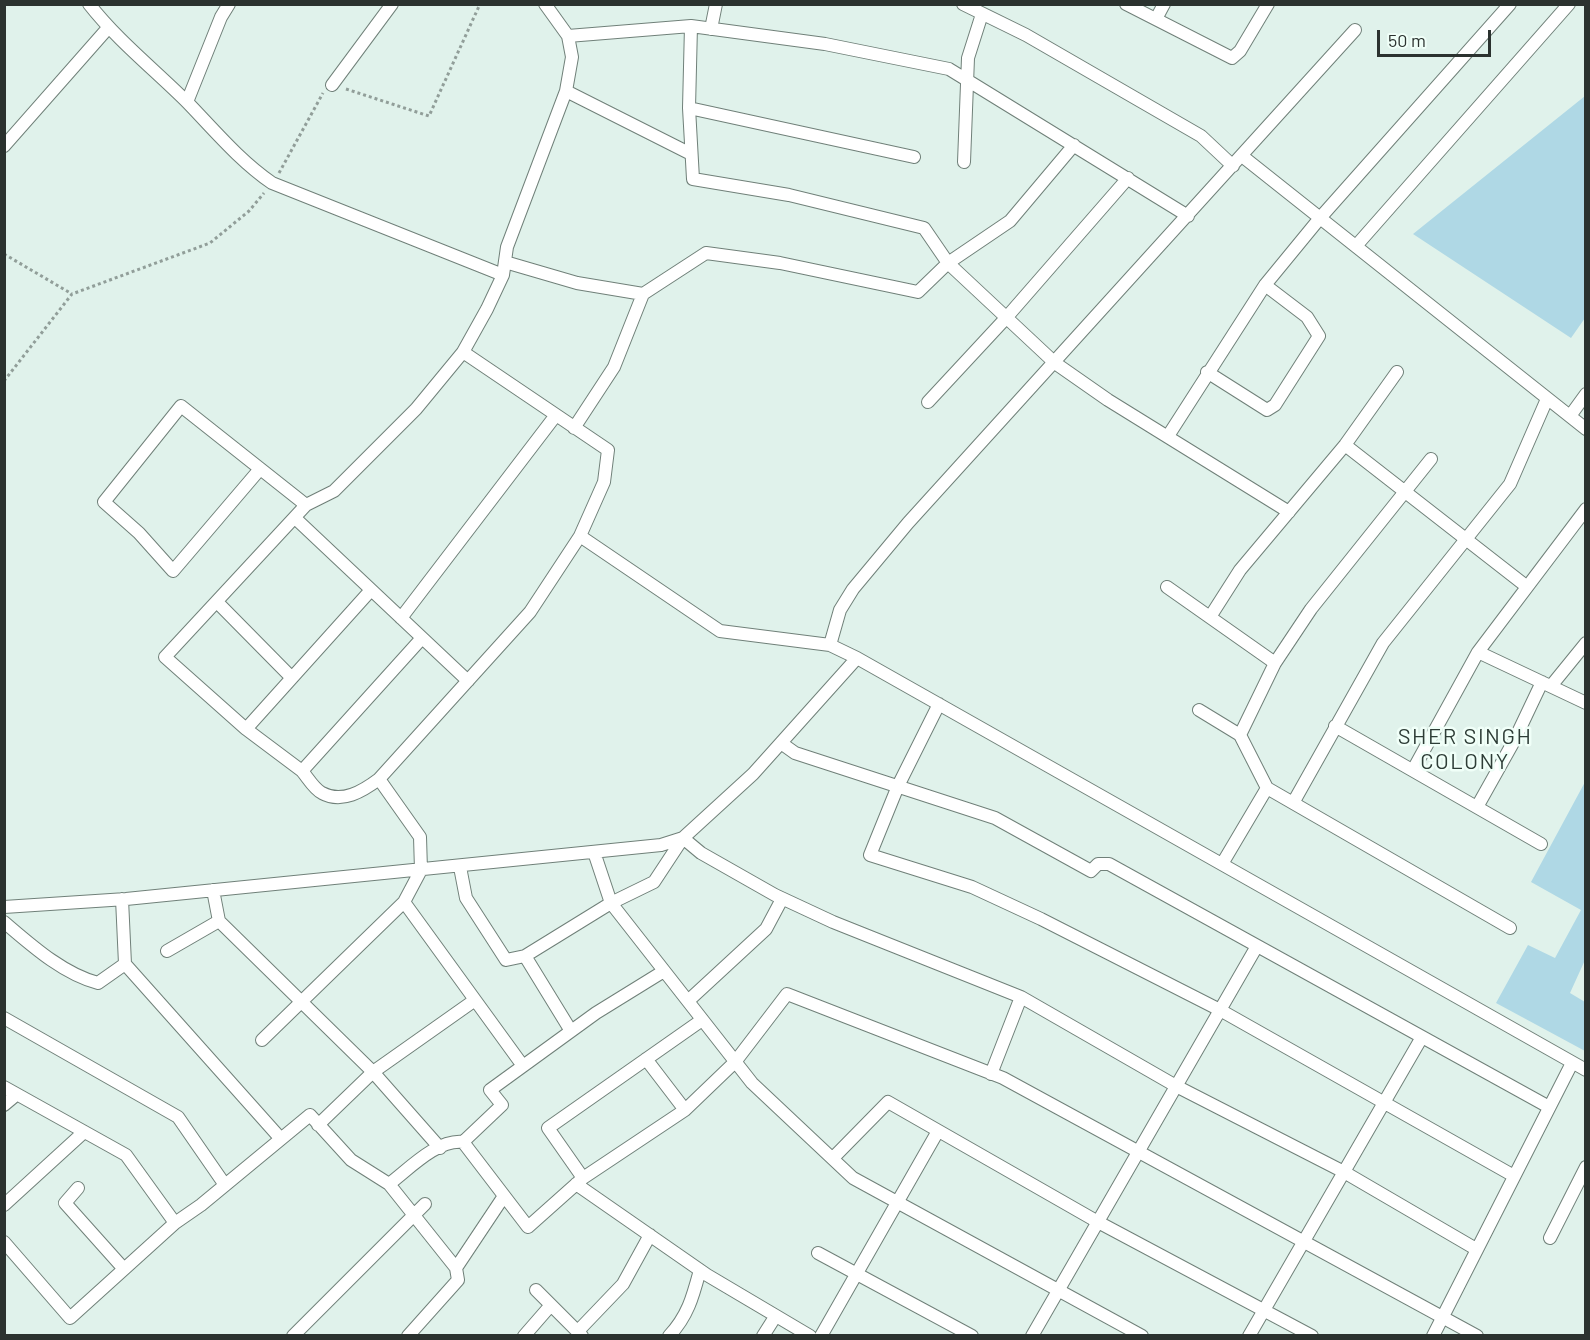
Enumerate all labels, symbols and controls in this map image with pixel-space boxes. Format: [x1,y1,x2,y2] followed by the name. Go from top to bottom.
[1380,18,1494,56] scale bar
[1388,29,1426,51] text: 50 m
[1398,724,1532,776] district label: SHER SINGH COLONY

